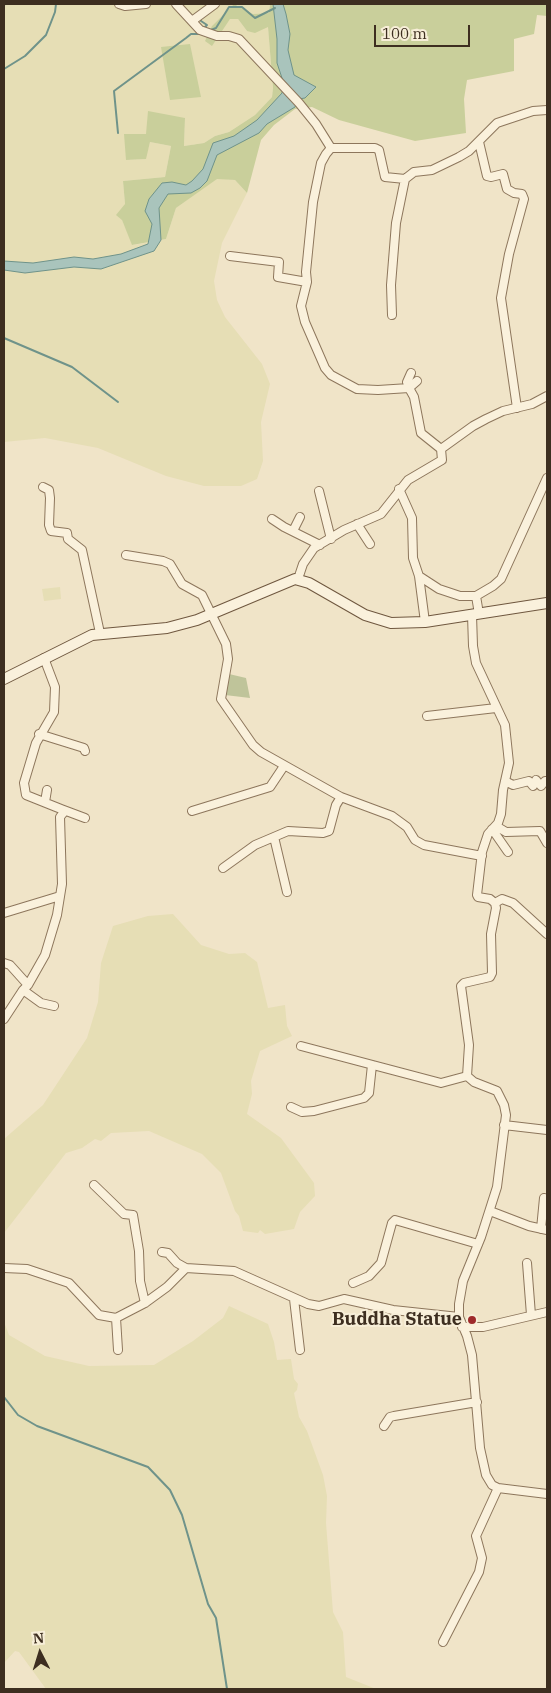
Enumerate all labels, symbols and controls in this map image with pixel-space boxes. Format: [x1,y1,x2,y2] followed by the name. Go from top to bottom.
[376,15,472,47] scale bar
[382,24,427,43] text: 100 m
[332,1309,462,1331] place label: Buddha Statue
[466,1314,478,1326] marker: Buddha Statue
[15,1628,65,1678] north arrow
[32,1629,45,1648] text: N

